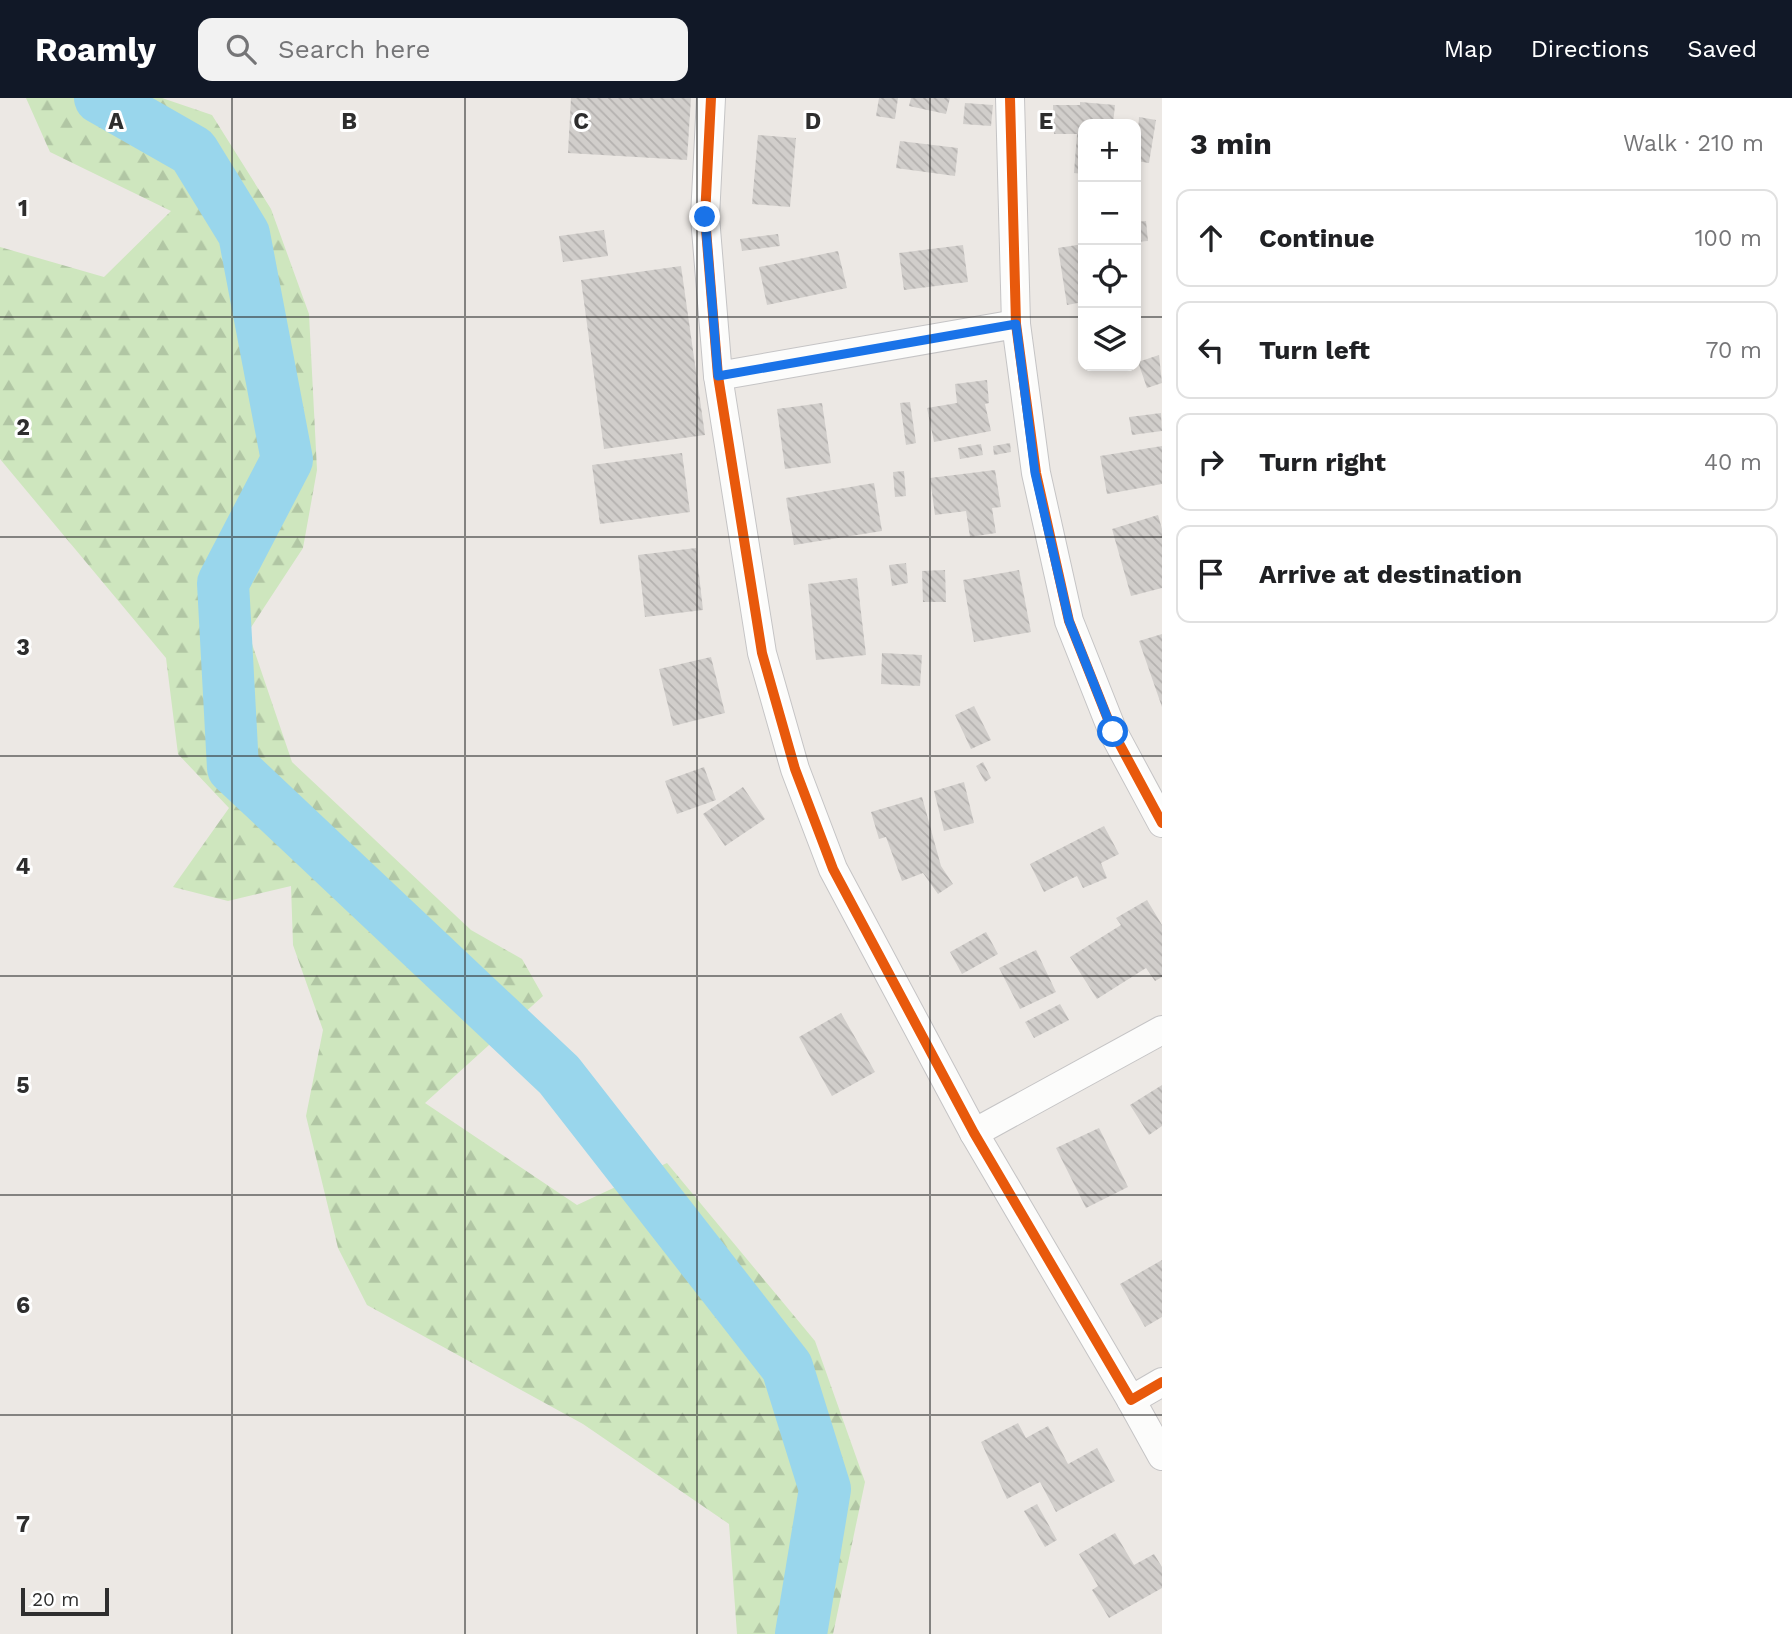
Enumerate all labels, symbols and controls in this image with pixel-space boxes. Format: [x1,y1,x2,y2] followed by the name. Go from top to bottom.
[198,18,688,81] search box
[35,30,156,69] text: Roamly
[222,30,260,68] icon: search
[278,34,431,64] text: Search here
[1444,35,1493,63] text: Map
[1531,35,1649,63] text: Directions
[1687,35,1757,63] text: Saved
[108,108,124,135] text: A
[341,108,357,135] text: B
[573,108,589,135] text: C
[805,108,821,135] text: D
[1039,108,1053,135] text: E
[1078,119,1141,371] map controls
[1078,119,1141,182] button: +
[1190,126,1272,161] text: 3 min
[1623,130,1764,157] text: Walk · 210 m
[1078,182,1141,245] button: −
[18,195,28,222] text: 1
[689,201,720,232] route end
[1192,219,1230,257] icon: ahead
[1259,223,1375,253] text: Continue
[1695,225,1762,252] text: 100 m
[1078,245,1141,308] button: locate
[1078,308,1141,371] button: layers
[1192,331,1230,369] icon: left
[1259,335,1370,365] text: Turn left
[1705,337,1762,364] text: 70 m
[16,414,30,441] text: 2
[1192,443,1230,481] icon: right
[1259,447,1386,477] text: Turn right
[1704,449,1762,476] text: 40 m
[1192,555,1230,593] icon: arrive
[1259,559,1522,589] text: Arrive at destination
[16,634,30,661] text: 3
[1097,716,1128,747] route start
[16,853,31,880] text: 4
[16,1072,30,1099] text: 5
[16,1292,30,1319] text: 6
[16,1511,30,1538] text: 7
[21,1585,108,1617] scale bar
[32,1588,79,1611] text: 20 m

